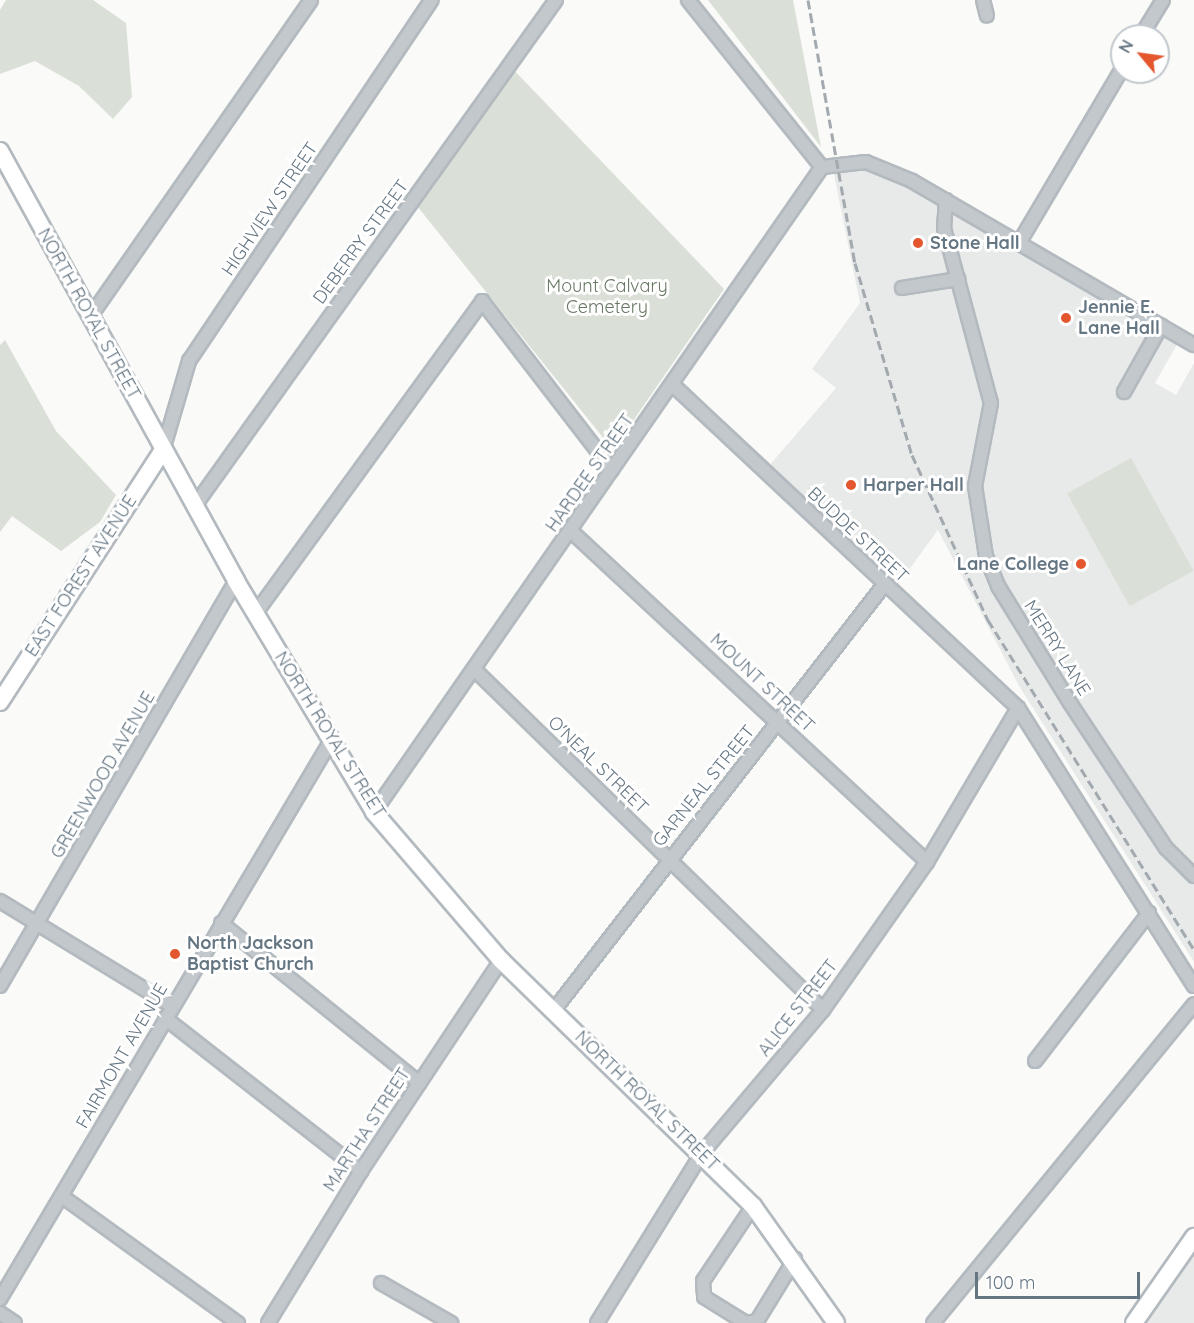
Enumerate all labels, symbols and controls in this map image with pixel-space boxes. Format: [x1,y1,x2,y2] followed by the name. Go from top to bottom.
[1110,24,1170,84] north arrow
[1114,36,1138,56] text: N
[217,138,323,280] street label: HIGHVIEW STREET
[309,176,413,308] street label: DEBERRY STREET
[33,225,145,403] street label: NORTH ROYAL STREET
[930,232,1020,254] place label: Stone Hall
[911,236,925,250] marker: Stone Hall
[546,276,668,318] park label: Mount Calvary Cemetery
[1078,297,1160,340] place label: Jennie E. Lane Hall
[1059,311,1073,325] marker: Jennie E. Lane Hall
[541,410,639,536] street label: HARDEE STREET
[863,474,964,496] place label: Harper Hall
[844,478,858,492] marker: Harper Hall
[803,483,913,587] street label: BUDDE STREET
[21,491,141,661] street label: EAST FOREST AVENUE
[957,553,1069,575] place label: Lane College
[1074,557,1088,571] marker: Lane College
[1019,596,1095,700] street label: MERRY LANE
[705,629,819,737] street label: MOUNT STREET
[270,648,390,822] street label: NORTH ROYAL STREET
[46,688,160,862] street label: GREENWOOD AVENUE
[543,712,653,818] street label: O'NEAL STREET
[648,721,760,851] street label: GARNEAL STREET
[187,933,314,976] place label: North Jackson Baptist Church
[168,947,182,961] marker: North Jackson Baptist Church
[753,955,843,1061] street label: ALICE STREET
[72,980,172,1132] street label: FAIRMONT AVENUE
[570,1026,724,1176] street label: NORTH ROYAL STREET
[319,1064,415,1196] street label: MARTHA STREET
[978,1260,1143,1298] scale bar
[986,1271,1035,1294] text: 100 m

